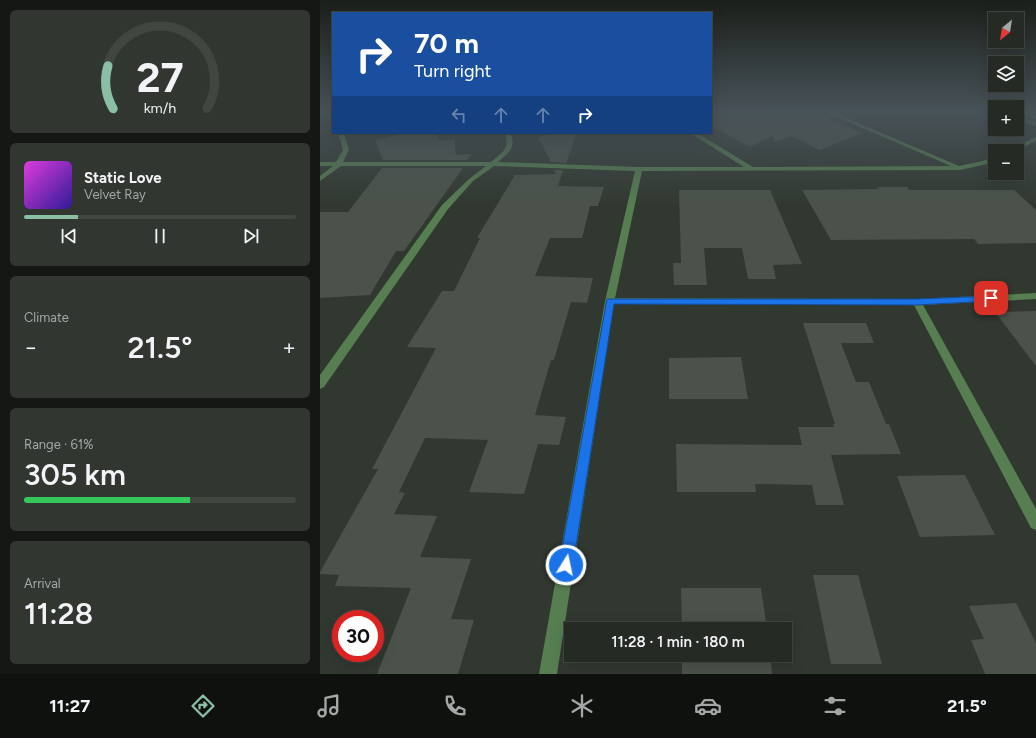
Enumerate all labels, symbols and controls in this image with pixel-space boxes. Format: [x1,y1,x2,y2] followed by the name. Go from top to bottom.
[988,12,1024,48] north arrow
[988,12,1024,180] map controls
[414,26,479,60] text: 70 m
[348,28,400,80] icon: right
[136,52,184,102] text: 27
[988,56,1024,92] button: layers
[414,60,491,82] text: Turn right
[144,99,176,117] text: km/h
[988,100,1024,136] button: +
[448,104,470,126] icon: left
[490,104,512,126] icon: ahead
[532,104,554,126] icon: ahead
[574,104,596,126] icon: right
[988,144,1024,180] button: −
[84,169,162,187] text: Static Love
[84,187,146,202] text: Velvet Ray
[58,225,80,247] icon: previous
[149,225,171,247] icon: pause
[240,225,262,247] icon: next
[974,281,1008,315] pin
[980,287,1002,309] icon: arrive
[24,310,69,325] text: Climate
[127,329,193,366] text: 21.5°
[24,334,38,361] text: −
[282,334,296,361] text: +
[24,437,93,452] text: Range · 61%
[24,456,126,493] text: 305 km
[545,544,587,586] position arrow
[24,576,61,591] text: Arrival
[24,595,93,632] text: 11:28
[332,610,384,662] speed limit sign: 30
[611,633,745,651] text: 11:28 · 1 min · 180 m
[189,692,217,720] icon: directions
[315,692,343,720] icon: music
[441,692,469,720] icon: phone
[568,692,596,720] icon: climate
[694,692,722,720] icon: car
[821,692,849,720] icon: filters
[49,695,90,717] text: 11:27
[947,695,987,717] text: 21.5°

